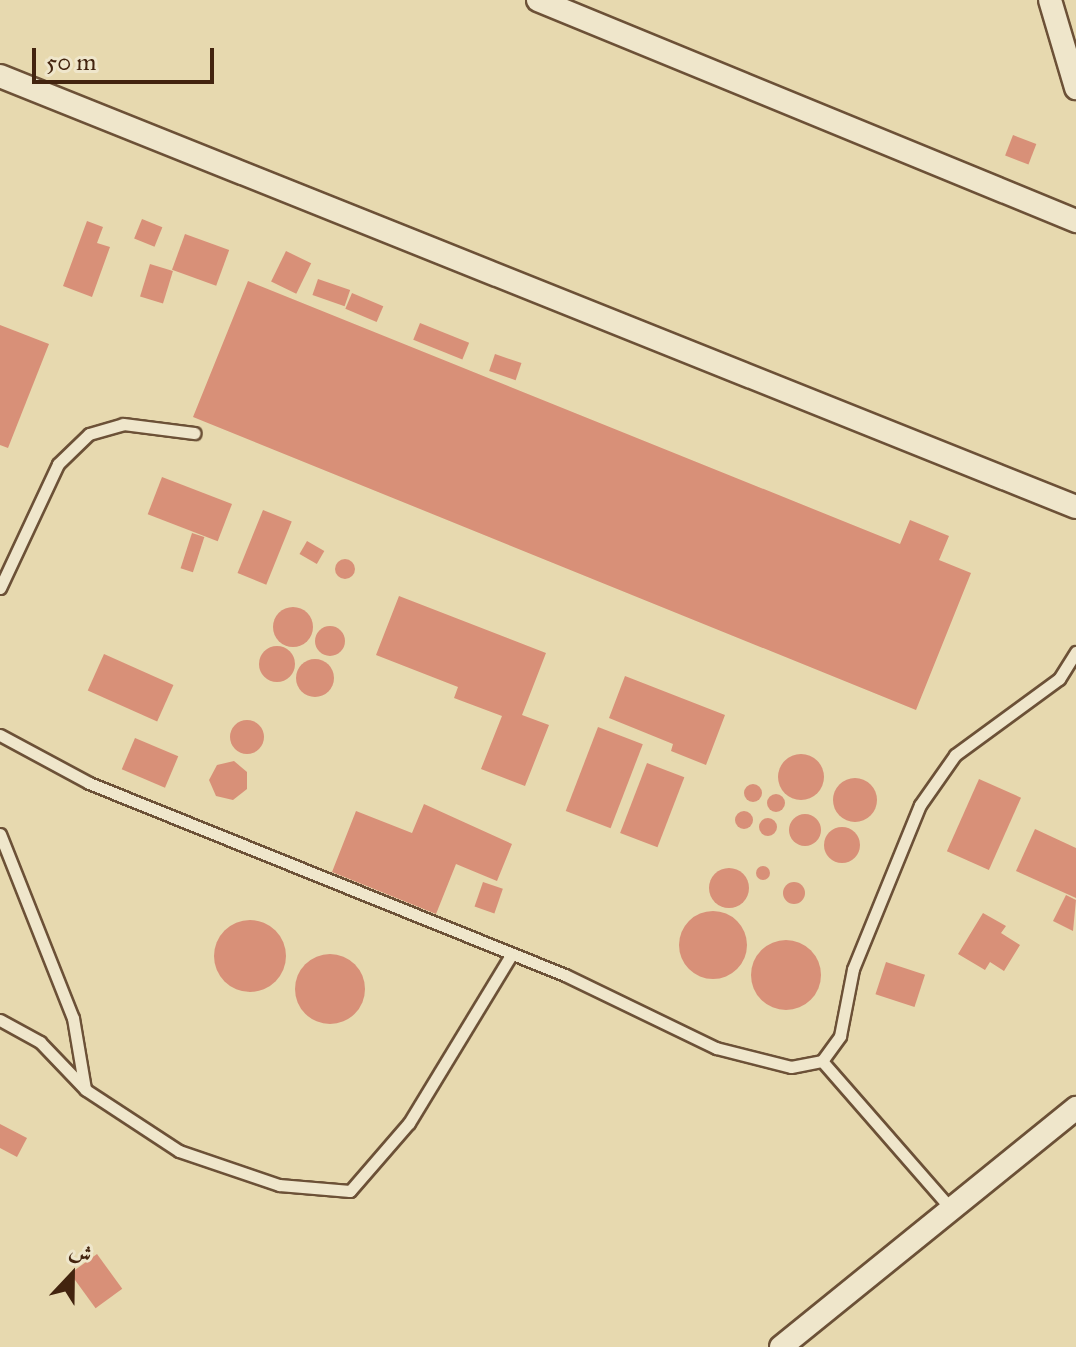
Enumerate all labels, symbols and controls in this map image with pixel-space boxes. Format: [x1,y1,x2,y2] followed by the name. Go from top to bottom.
[36,32,218,82] scale bar
[46,47,96,77] text: 50 m
[32,1235,112,1315] north arrow
[66,1236,96,1269] text: ش

